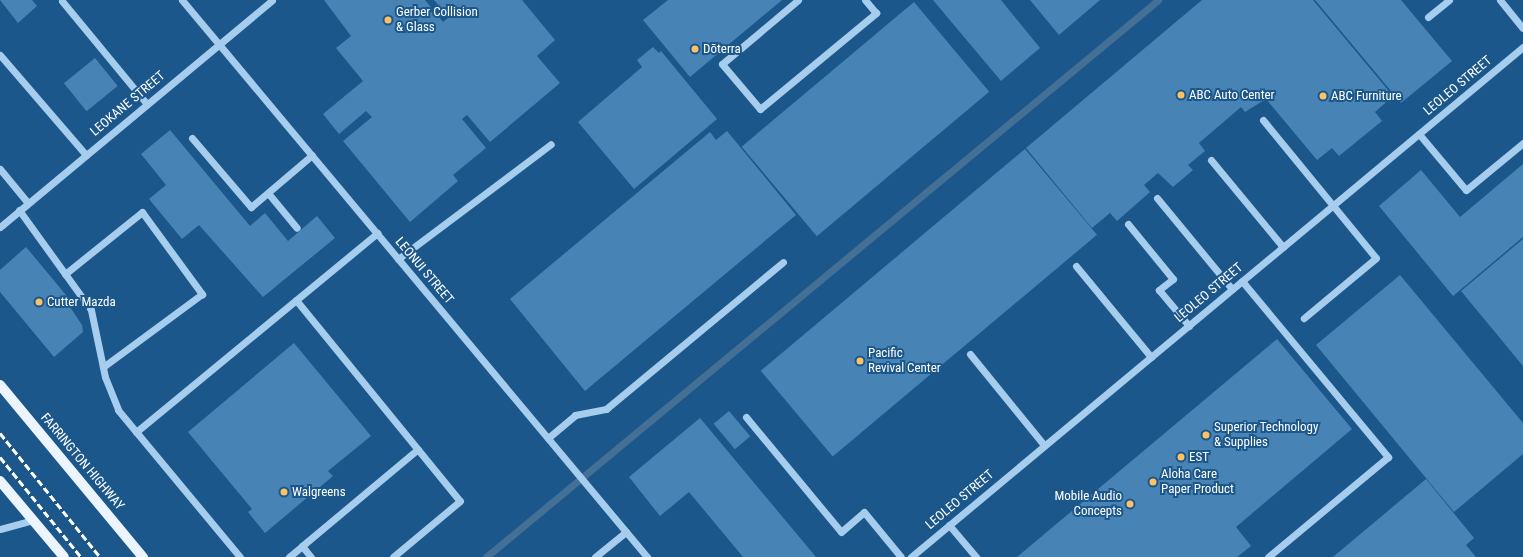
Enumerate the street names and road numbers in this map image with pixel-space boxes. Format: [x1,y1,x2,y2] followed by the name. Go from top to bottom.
[1421,53,1495,119] street label: LEOLEO STREET
[87,68,169,140] street label: LEOKANE STREET
[392,234,456,308] street label: LEONUI STREET
[1172,260,1246,326] street label: LEOLEO STREET
[37,411,127,513] street label: FARRINGTON HIGHWAY
[923,467,997,533] street label: LEOLEO STREET

